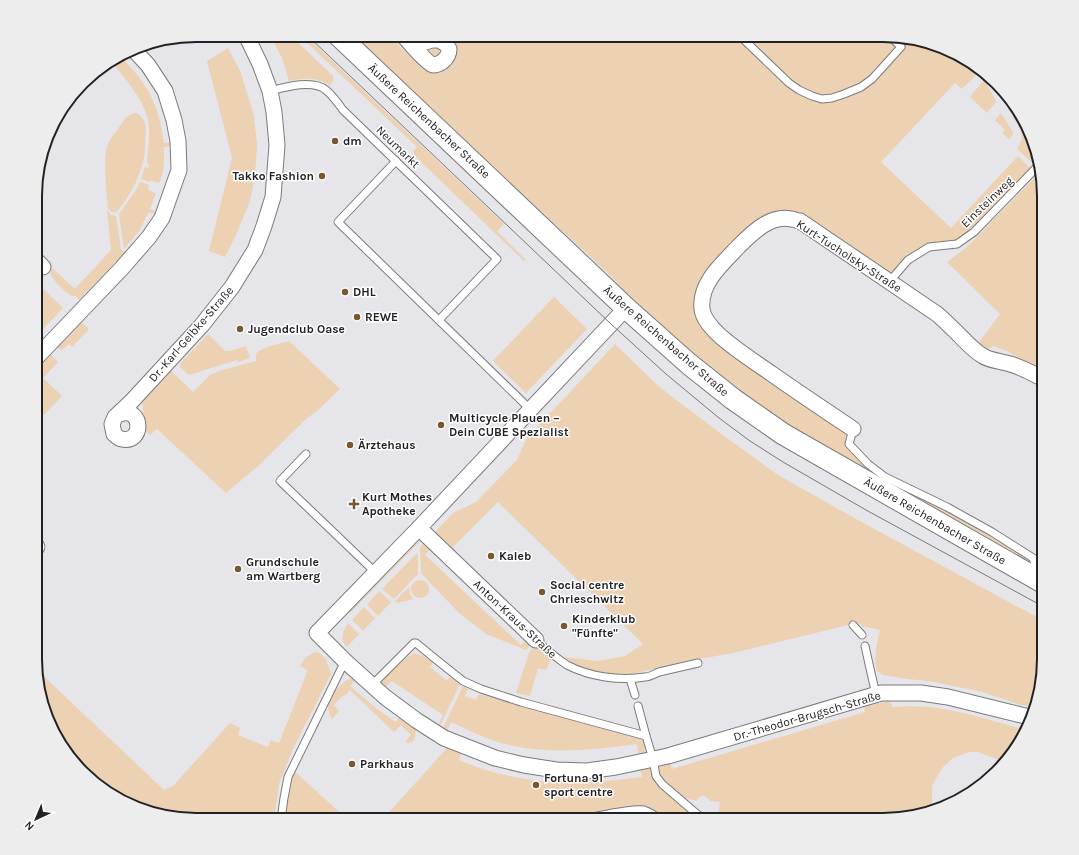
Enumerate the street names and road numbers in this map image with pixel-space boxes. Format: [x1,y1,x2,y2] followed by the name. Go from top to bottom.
[365,61,493,181] street label: Äußere Reichenbacher Straße
[373,123,423,172] street label: Neumarkt
[958,174,1016,230] street label: Einsteinweg
[794,217,904,295] street label: Kurt-Tucholsky-Straße
[146,283,236,385] street label: Dr.-Karl-Gelbke-Straße
[600,283,732,399] street label: Äußere Reichenbacher Straße
[861,475,1009,567] street label: Äußere Reichenbacher Straße
[470,577,560,661] street label: Anton-Kraus-Straße
[732,688,882,744] street label: Dr.-Theodor-Brugsch-Straße

